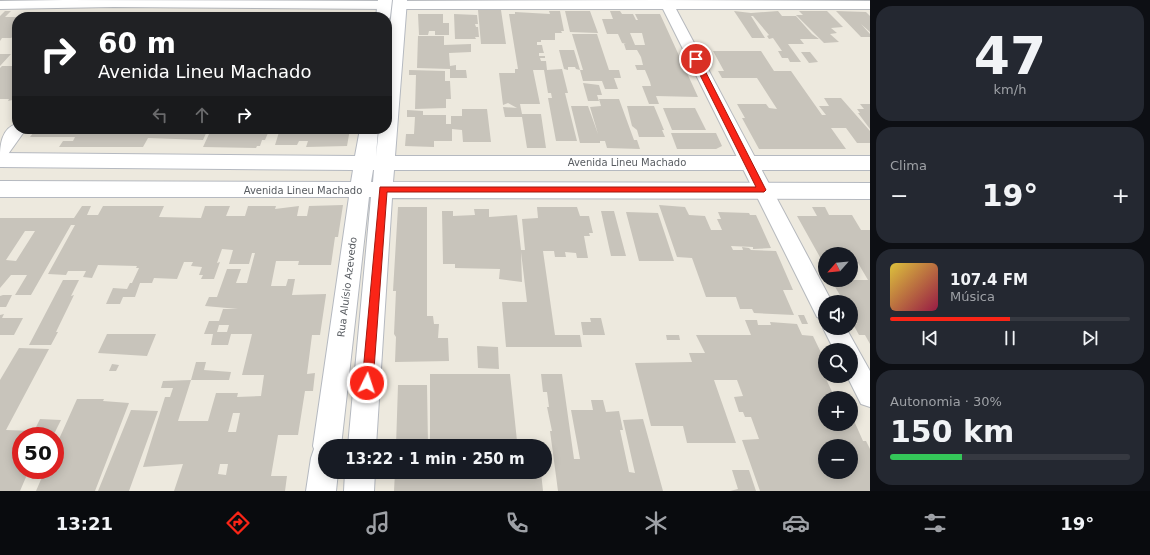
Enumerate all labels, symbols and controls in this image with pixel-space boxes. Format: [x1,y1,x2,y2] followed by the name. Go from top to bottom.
[974,26,1046,86] text: 47
[98,27,176,60] text: 60 m
[32,28,84,80] icon: right
[679,42,713,76] pin
[685,48,707,70] icon: arrive
[98,61,312,82] text: Avenida Lineu Machado
[994,82,1026,97] text: km/h
[149,104,171,126] icon: left
[191,104,213,126] icon: ahead
[233,104,255,126] icon: right
[568,157,686,168] street label: Avenida Lineu Machado
[890,158,927,173] text: Clima
[982,178,1038,213] text: 19°
[890,183,908,208] text: −
[1112,183,1130,208] text: +
[244,185,362,196] street label: Avenida Lineu Machado
[335,236,359,338] street label: Rua Aluísio Azevedo
[818,247,858,287] north arrow
[818,247,858,479] map controls
[950,271,1028,289] text: 107.4 FM
[950,289,995,304] text: Música
[818,295,858,335] button: sound
[919,327,941,349] icon: previous
[999,327,1021,349] icon: pause
[1079,327,1101,349] icon: next
[818,343,858,383] button: search
[346,362,388,404] position arrow
[818,391,858,431] button: +
[890,394,1002,409] text: Autonomia · 30%
[890,414,1014,449] text: 150 km
[12,427,64,479] speed limit sign: 50
[818,439,858,479] button: −
[345,450,525,468] text: 13:22 · 1 min · 250 m
[224,509,252,537] icon: directions
[364,509,392,537] icon: music
[503,509,531,537] icon: phone
[642,509,670,537] icon: climate
[782,509,810,537] icon: car
[921,509,949,537] icon: filters
[56,513,113,534] text: 13:21
[1060,513,1094,534] text: 19°

